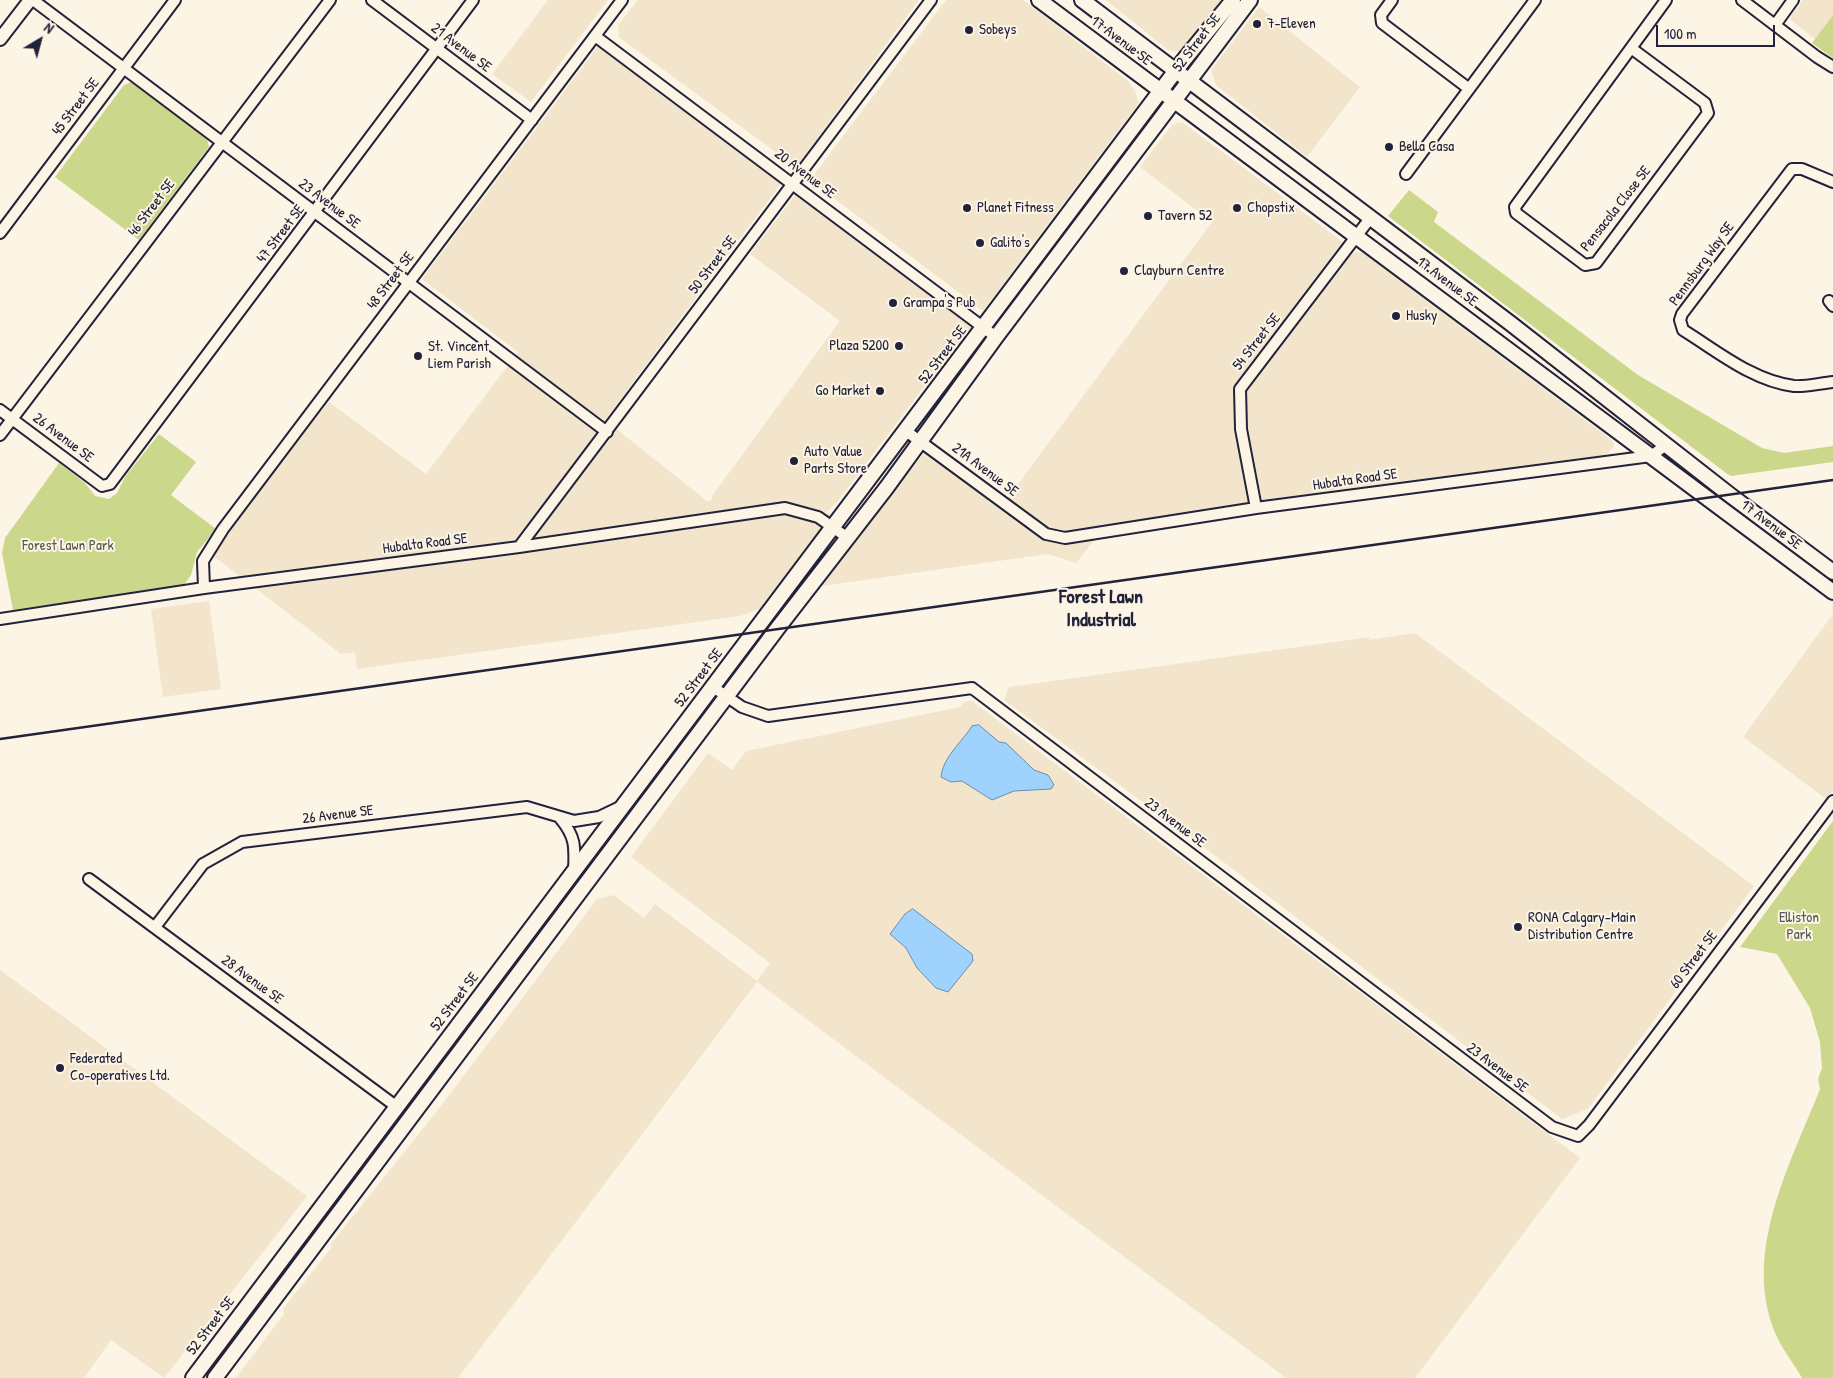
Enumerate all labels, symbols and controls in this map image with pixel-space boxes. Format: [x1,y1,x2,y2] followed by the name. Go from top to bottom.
[1169,10,1225,76] street label: 52 Street SE
[1087,12,1155,70] street label: 17 Avenue SE
[15,15,65,65] north arrow
[1267,15,1316,33] place label: 7-Eleven
[1658,15,1777,47] scale bar
[41,18,58,37] text: N
[1251,18,1263,30] marker: 7-Eleven
[427,19,495,77] street label: 21 Avenue SE
[979,21,1016,39] place label: Sobeys
[1664,23,1697,44] text: 100 m
[963,24,975,36] marker: Sobeys
[49,75,103,139] street label: 45 Street SE
[1399,138,1454,156] place label: Bella Casa
[1383,141,1395,153] marker: Bella Casa
[771,145,839,203] street label: 20 Avenue SE
[1577,163,1655,255] street label: Pensacola Close SE
[295,175,363,233] street label: 23 Avenue SE
[125,176,179,240] street label: 46 Street SE
[977,199,1054,217] place label: Planet Fitness
[1247,199,1295,217] place label: Chopstix
[253,201,309,267] street label: 47 Street SE
[961,202,973,214] marker: Planet Fitness
[1231,202,1243,214] marker: Chopstix
[1158,207,1212,225] place label: Tavern 52
[1142,210,1154,222] marker: Tavern 52
[1666,219,1738,309] street label: Pennsburg Way SE
[685,232,741,298] street label: 50 Street SE
[990,234,1030,252] place label: Galito's
[974,237,986,249] marker: Galito's
[364,249,418,313] street label: 48 Street SE
[1413,253,1481,311] street label: 17 Avenue SE
[1134,262,1224,280] place label: Clayburn Centre
[1118,265,1130,277] marker: Clayburn Centre
[903,294,975,312] place label: Grampa's Pub
[887,297,899,309] marker: Grampa's Pub
[1406,307,1437,325] place label: Husky
[1229,310,1285,374] street label: 54 Street SE
[1390,310,1402,322] marker: Husky
[915,322,971,388] street label: 52 Street SE
[829,337,889,355] place label: Plaza 5200
[428,338,491,373] place label: St. Vincent Liem Parish
[893,340,905,352] marker: Plaza 5200
[412,350,424,362] marker: St. Vincent Liem Parish
[815,382,870,400] place label: Go Market
[874,385,886,397] marker: Go Market
[29,409,97,467] street label: 26 Avenue SE
[948,439,1022,501] street label: 21A Avenue SE
[804,443,867,478] place label: Auto Value Parts Store
[788,455,800,467] marker: Auto Value Parts Store
[1312,465,1398,495] street label: Hubalta Road SE
[1737,496,1805,554] street label: 17 Avenue SE
[382,530,468,558] street label: Hubalta Road SE
[22,537,114,555] park label: Forest Lawn Park
[1059,586,1143,633] district label: Forest Lawn Industrial
[671,645,727,711] street label: 52 Street SE
[1141,794,1209,852] street label: 23 Avenue SE
[301,802,375,828] street label: 26 Avenue SE
[1528,909,1636,944] place label: RONA Calgary–Main Distribution Centre
[1779,909,1819,944] park label: Elliston Park
[1512,921,1524,933] marker: RONA Calgary–Main Distribution Centre
[1666,927,1722,993] street label: 60 Street SE
[218,952,286,1008] street label: 28 Avenue SE
[427,969,483,1035] street label: 52 Street SE
[1463,1039,1531,1097] street label: 23 Avenue SE
[70,1050,170,1085] place label: Federated Co-operatives Ltd.
[54,1062,66,1074] marker: Federated Co-operatives Ltd.
[183,1293,239,1359] street label: 52 Street SE

